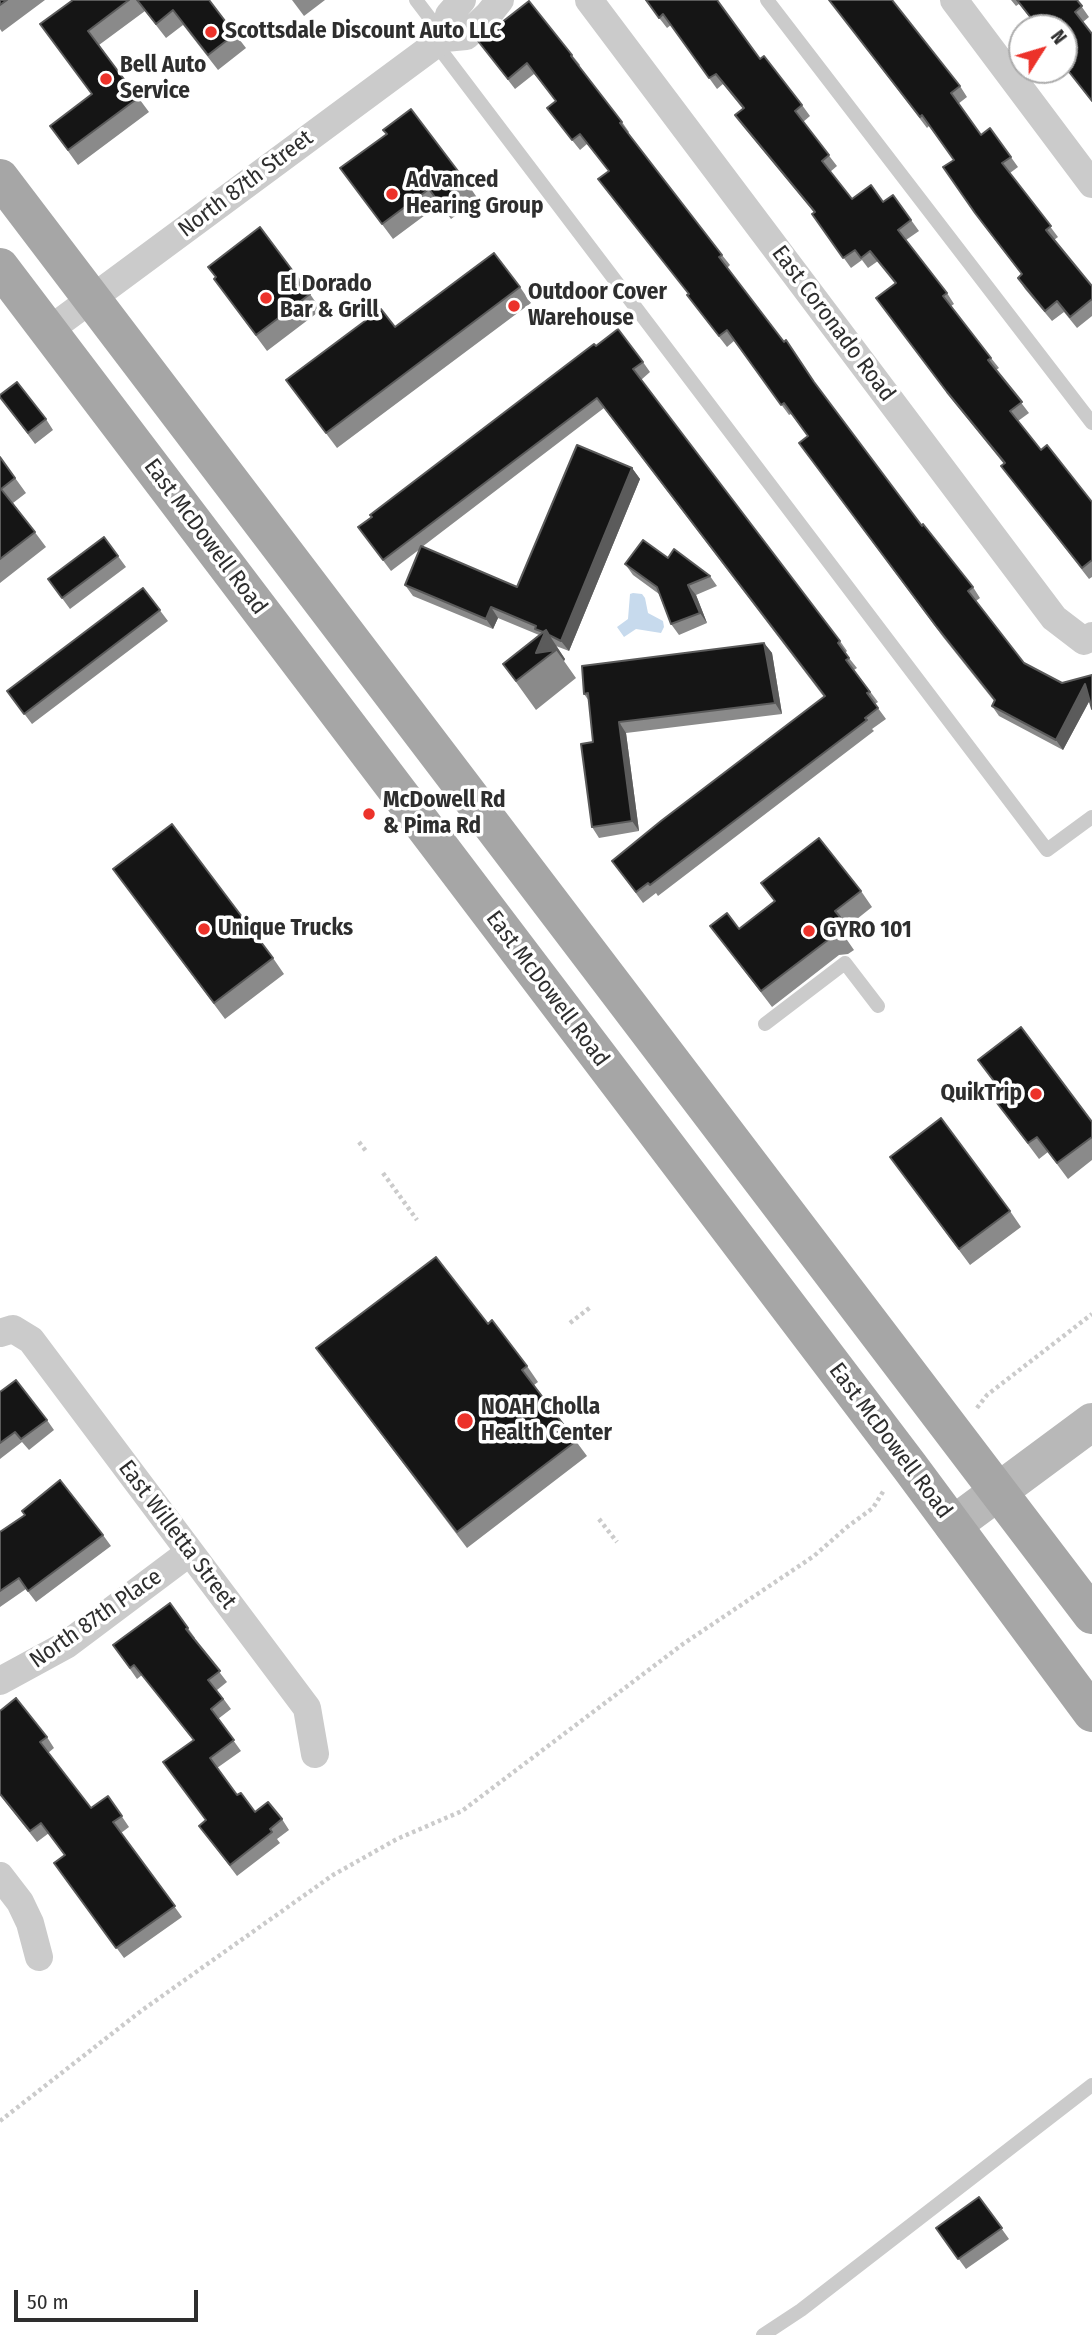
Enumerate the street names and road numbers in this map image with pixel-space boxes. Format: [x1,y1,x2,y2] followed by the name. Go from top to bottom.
[173,124,319,244] street label: North 87th Street
[765,241,901,407] street label: East Coronado Road
[138,454,272,620] street label: East McDowell Road
[480,906,614,1072] street label: East McDowell Road
[823,1358,957,1524] street label: East McDowell Road
[112,1455,242,1615] street label: East Willetta Street
[25,1563,167,1675] street label: North 87th Place

